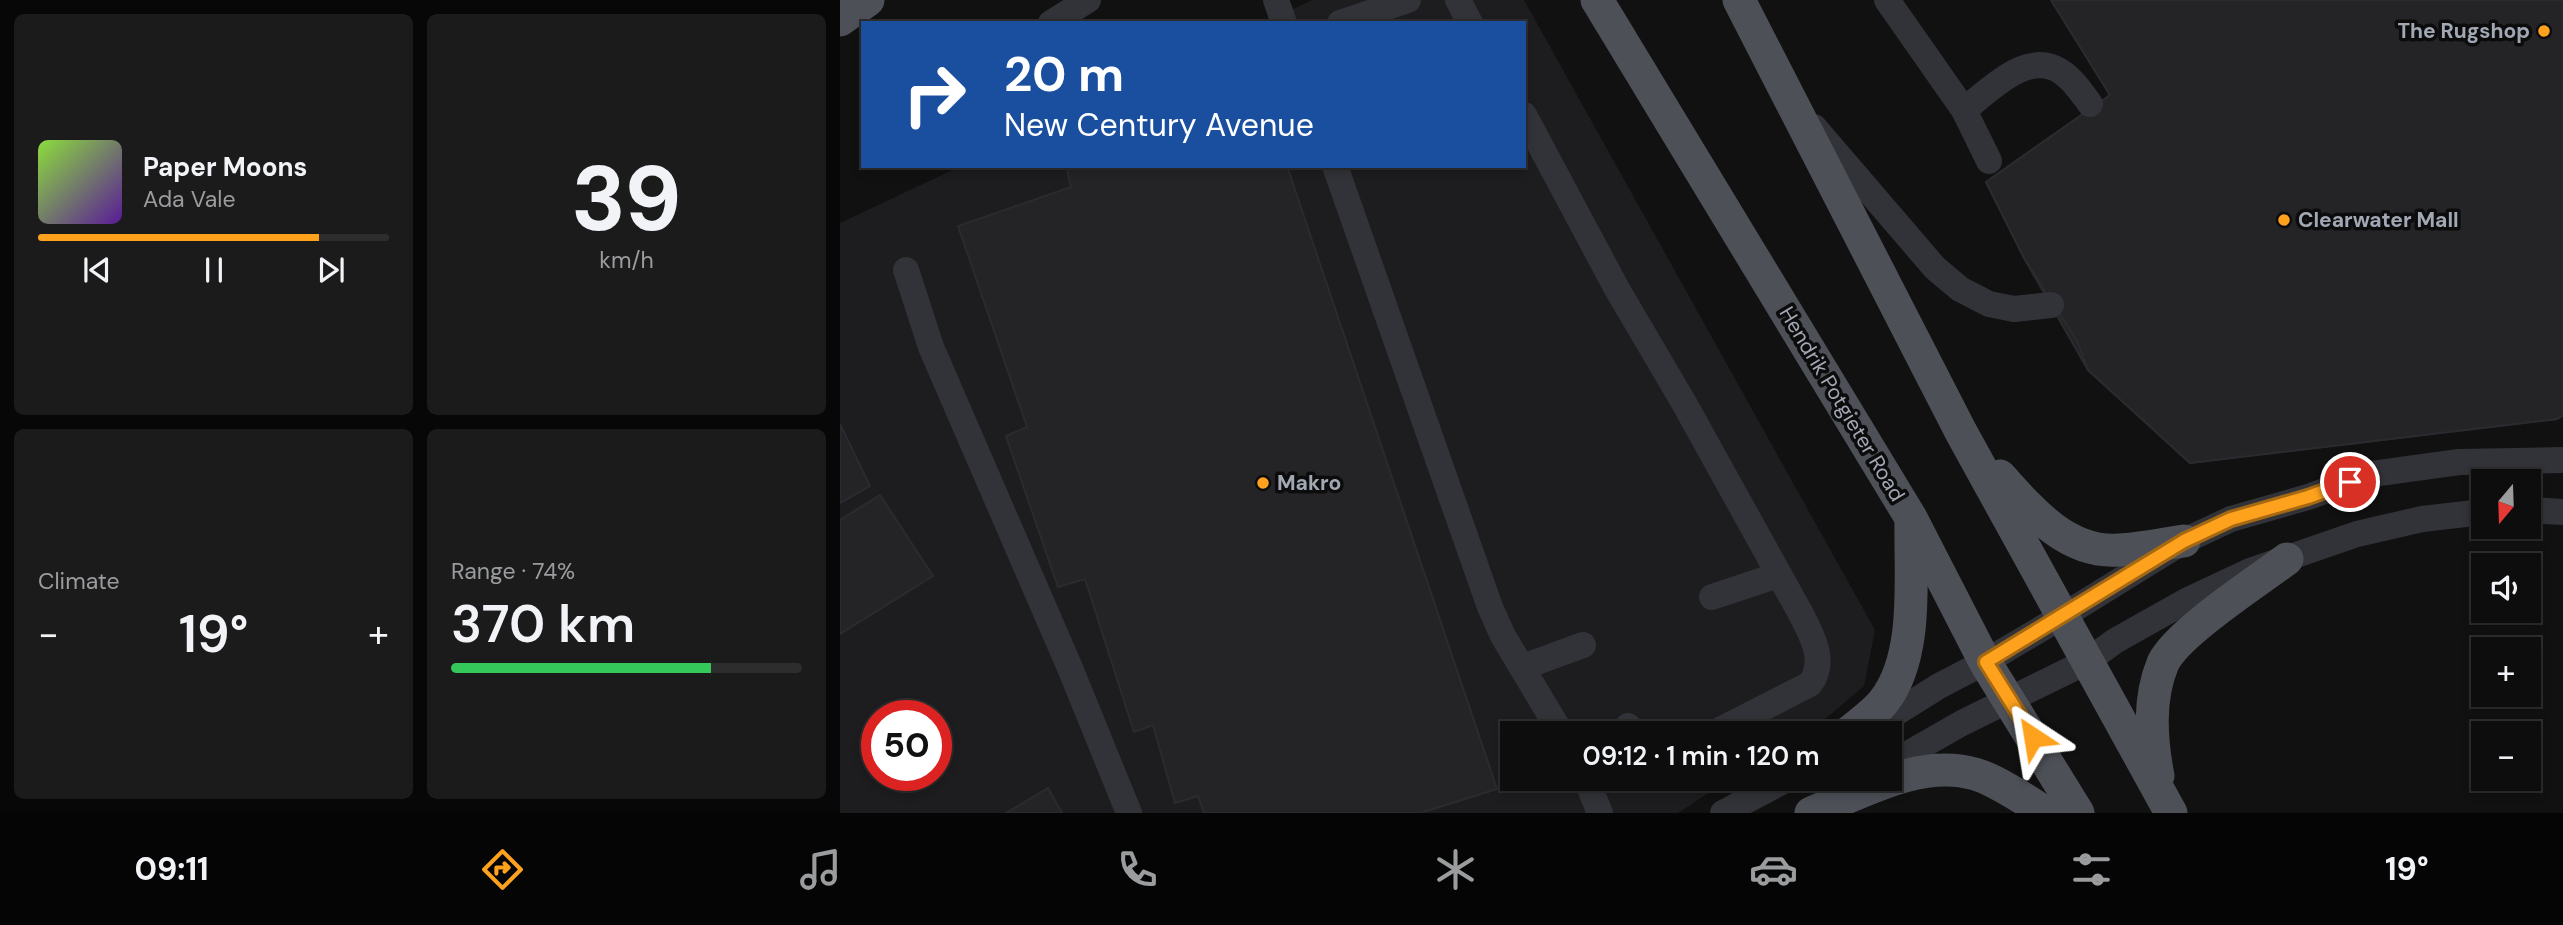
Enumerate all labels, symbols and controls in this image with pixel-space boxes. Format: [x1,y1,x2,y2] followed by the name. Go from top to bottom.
[2397,17,2530,45] place label: The Rugshop
[2536,23,2552,39] marker: The Rugshop
[1004,42,1124,106] text: 20 m
[889,49,980,140] icon: right
[1004,104,1314,146] text: New Century Avenue
[571,140,682,258] text: 39
[143,150,307,184] text: Paper Moons
[143,184,236,214] text: Ada Vale
[2298,206,2459,234] place label: Clearwater Mall
[2276,212,2292,228] marker: Clearwater Mall
[599,245,654,275] text: km/h
[78,251,116,289] icon: previous
[195,251,233,289] icon: pause
[312,251,350,289] icon: next
[1773,301,1911,507] street label: Hendrik Potgieter Road
[2320,452,2380,512] pin
[2331,463,2369,501] icon: arrive
[1277,469,1341,497] place label: Makro
[2471,469,2541,539] north arrow
[2471,469,2541,791] map controls
[1255,475,1271,491] marker: Makro
[2471,553,2541,623] button: sound
[451,556,575,586] text: Range · 74%
[38,566,120,596] text: Climate
[451,590,635,658] text: 370 km
[179,600,248,668] text: 19°
[38,609,59,659] text: −
[368,609,389,659] text: +
[2471,637,2541,707] button: +
[861,700,952,791] speed limit sign: 50
[1996,700,2070,774] position arrow
[2471,721,2541,791] button: −
[1582,739,1820,773] text: 09:12 · 1 min · 120 m
[478,845,527,894] icon: directions
[796,845,845,894] icon: music
[1113,845,1162,894] icon: phone
[1431,845,1480,894] icon: climate
[1749,845,1798,894] icon: car
[2067,845,2116,894] icon: filters
[134,848,209,890] text: 09:11
[2385,848,2429,890] text: 19°

